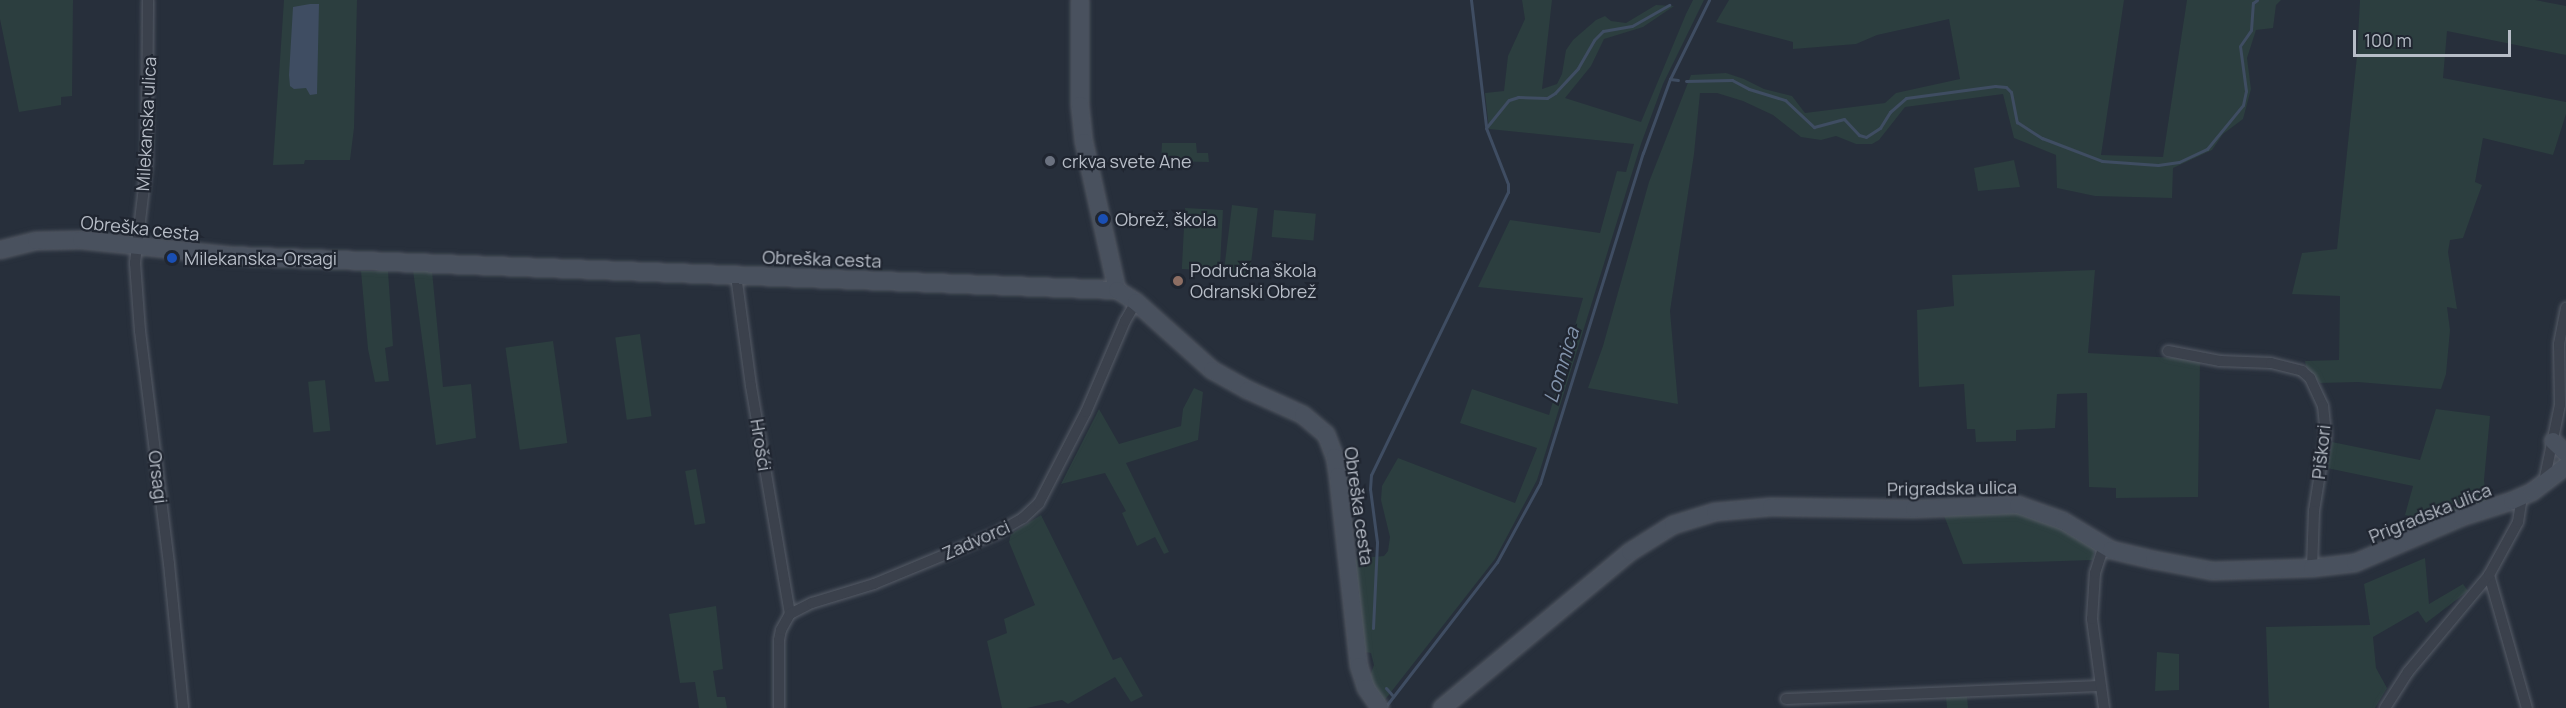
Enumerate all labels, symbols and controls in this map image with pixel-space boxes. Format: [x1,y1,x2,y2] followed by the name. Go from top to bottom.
[2356,18,2514,56] scale bar
[2364,28,2412,52] text: 100 m
[132,56,160,192] street label: Milekanska ulica
[1062,150,1192,172] place label: crkva svete Ane
[1043,154,1057,168] marker: crkva svete Ane
[1115,208,1216,230] place label: Obrež, škola
[80,211,200,245] street label: Obreška cesta
[1096,212,1110,226] marker: Obrež, škola
[762,246,882,272] street label: Obreška cesta
[184,247,337,269] place label: Milekanska-Orsagi
[165,251,179,265] marker: Milekanska-Orsagi
[1190,260,1317,302] place label: Područna škola Odranski Obrež
[1171,274,1185,288] marker: Područna škola Odranski Obrež
[1538,324,1584,406] water label: Lomnica
[746,417,776,473] street label: Hrošći
[2307,424,2335,480] street label: Piškori
[1340,445,1378,567] street label: Obreška cesta
[144,449,172,505] street label: Orsagi
[1887,476,2017,500] street label: Prigradska ulica
[2366,479,2494,547] street label: Prigradska ulica
[939,516,1013,564] street label: Zadvorci

